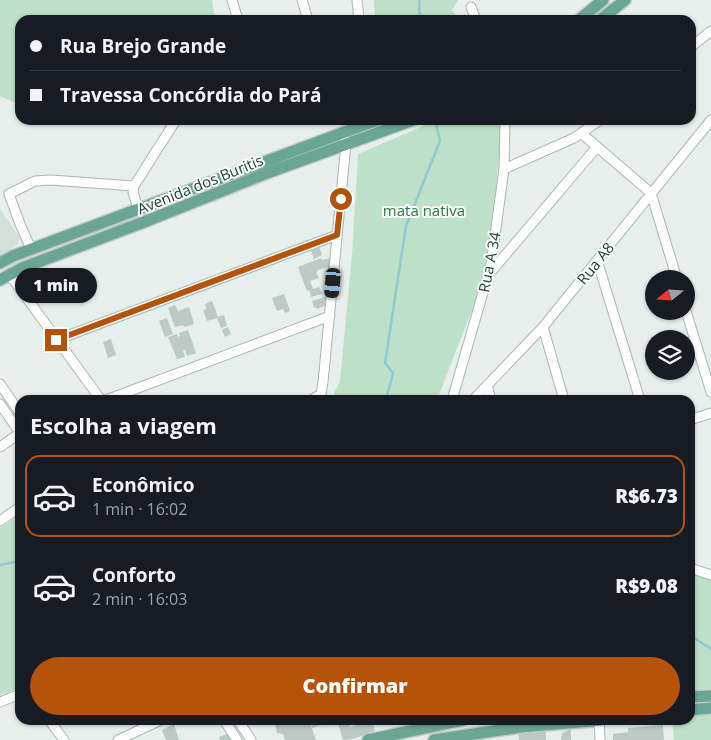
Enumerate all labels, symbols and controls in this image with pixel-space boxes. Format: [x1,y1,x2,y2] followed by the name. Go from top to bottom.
[60,33,226,59] text: Rua Brejo Grande
[60,82,321,108] text: Travessa Concórdia do Pará
[134,150,266,218] street label: Avenida dos Buritis
[330,188,352,210] route start
[383,200,465,220] park label: mata nativa
[473,230,505,294] street label: Rua A 34
[572,238,618,288] street label: Rua A8
[324,267,341,299] car
[15,268,97,302] callout: 1 min
[645,270,695,320] north arrow
[645,270,695,380] map controls
[33,274,79,296] text: 1 min
[45,329,67,351] route end
[645,330,695,380] button: layers
[30,410,217,440] text: Escolha a viagem
[92,472,194,498] text: Econômico
[32,474,77,519] icon: car
[615,483,678,509] text: R$6.73
[92,498,187,520] text: 1 min · 16:02
[92,562,176,588] text: Conforto
[32,564,77,609] icon: car
[615,573,678,599] text: R$9.08
[92,588,187,610] text: 2 min · 16:03
[30,657,680,715] button: Confirmar

